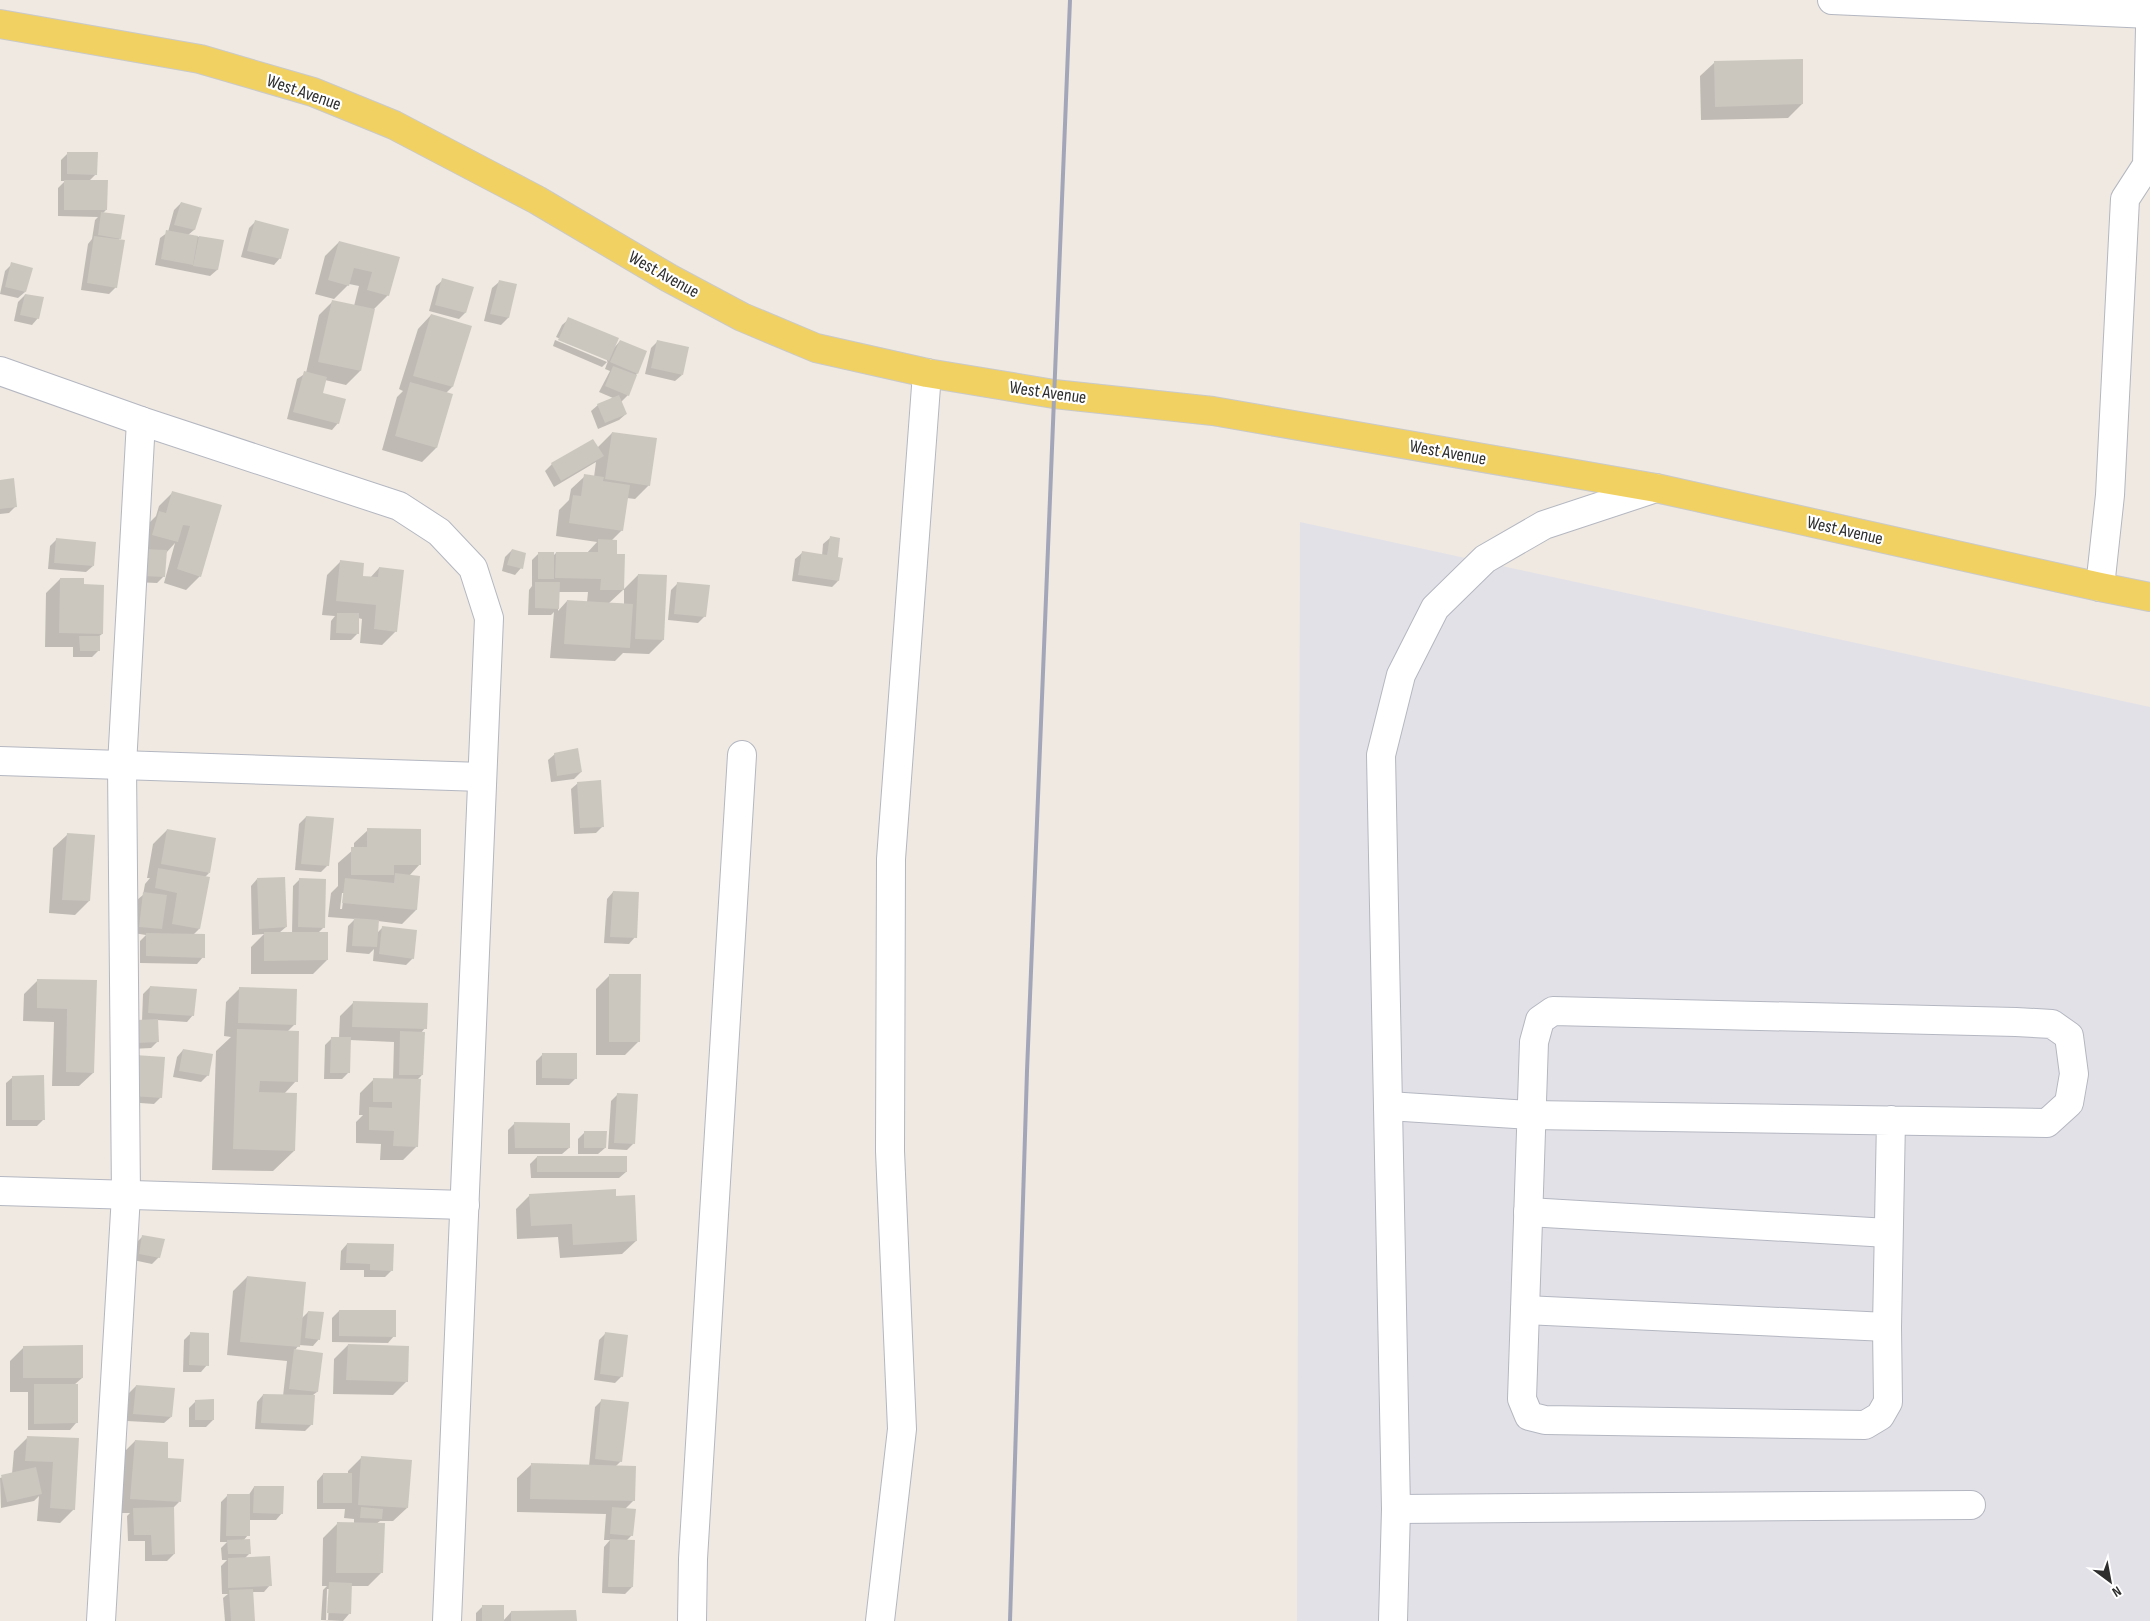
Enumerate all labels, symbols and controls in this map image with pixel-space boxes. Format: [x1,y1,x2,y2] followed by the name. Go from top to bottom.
[264,70,344,115] street label: West Avenue
[625,246,703,302] street label: West Avenue
[1008,377,1088,408] street label: West Avenue
[1408,435,1488,470] street label: West Avenue
[1805,512,1885,549] street label: West Avenue
[2085,1556,2135,1606] north arrow
[2109,1582,2124,1601] text: N

